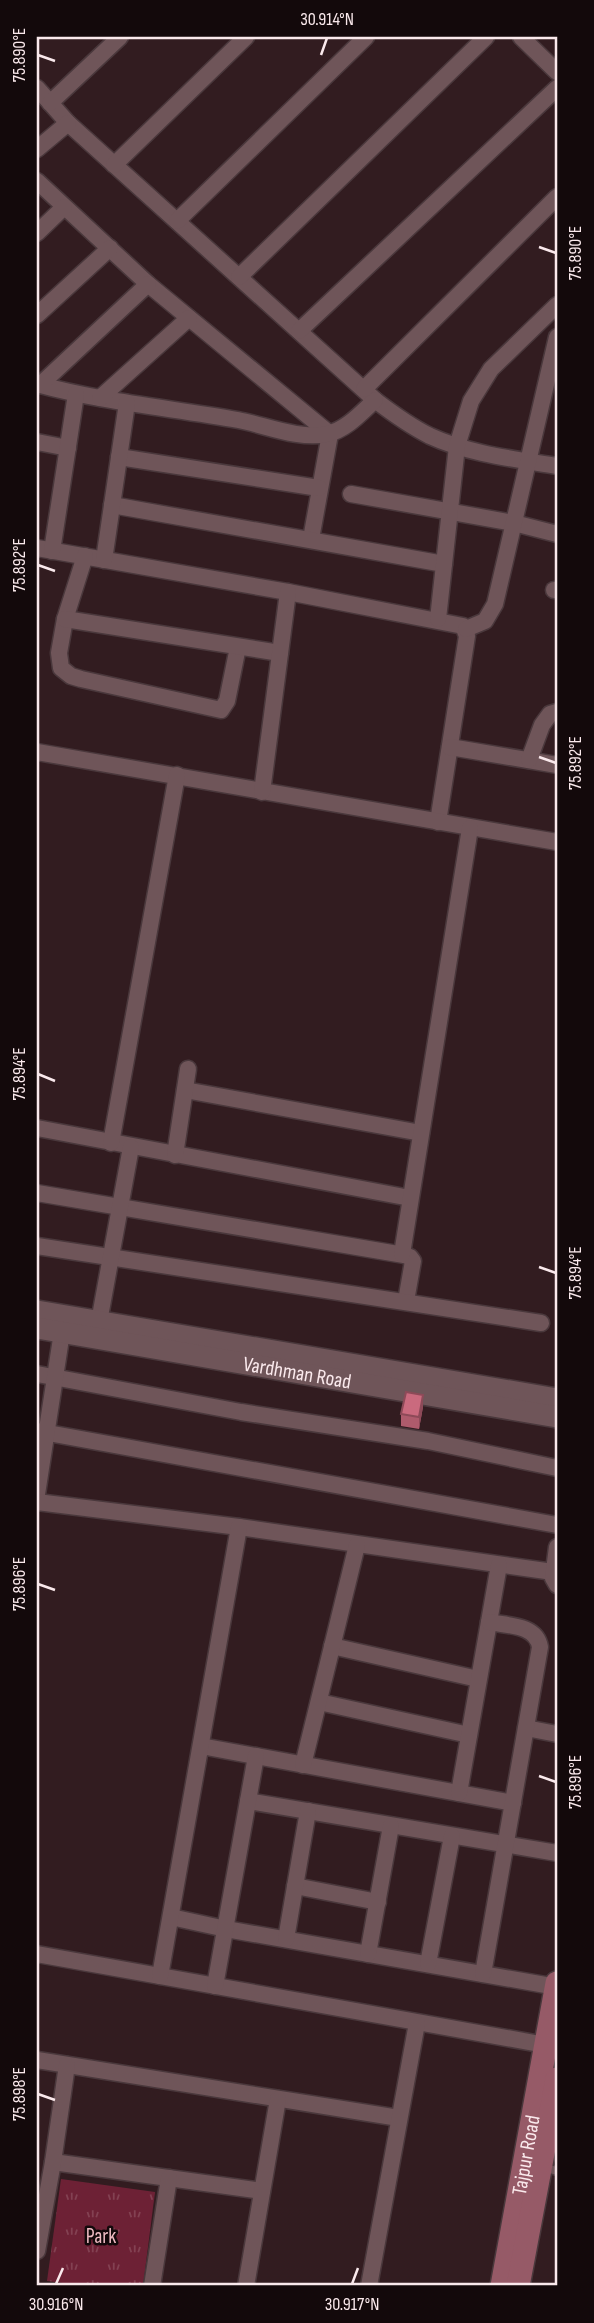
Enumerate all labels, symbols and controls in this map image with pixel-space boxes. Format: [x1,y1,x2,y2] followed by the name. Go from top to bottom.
[300,9,354,30] text: 30.914°N
[9,28,30,82] text: 75.890°E
[565,226,586,280] text: 75.890°E
[9,538,30,592] text: 75.892°E
[565,736,586,790] text: 75.892°E
[9,1047,30,1101] text: 75.894°E
[565,1246,586,1300] text: 75.894°E
[241,1351,353,1394] street label: Vardhman Road
[9,1557,30,1611] text: 75.896°E
[565,1755,586,1809] text: 75.896°E
[9,2067,30,2121] text: 75.898°E
[506,2113,545,2197] street label: Tajpur Road
[86,2224,116,2249] park label: Park
[29,2294,83,2315] text: 30.916°N
[325,2294,379,2315] text: 30.917°N

